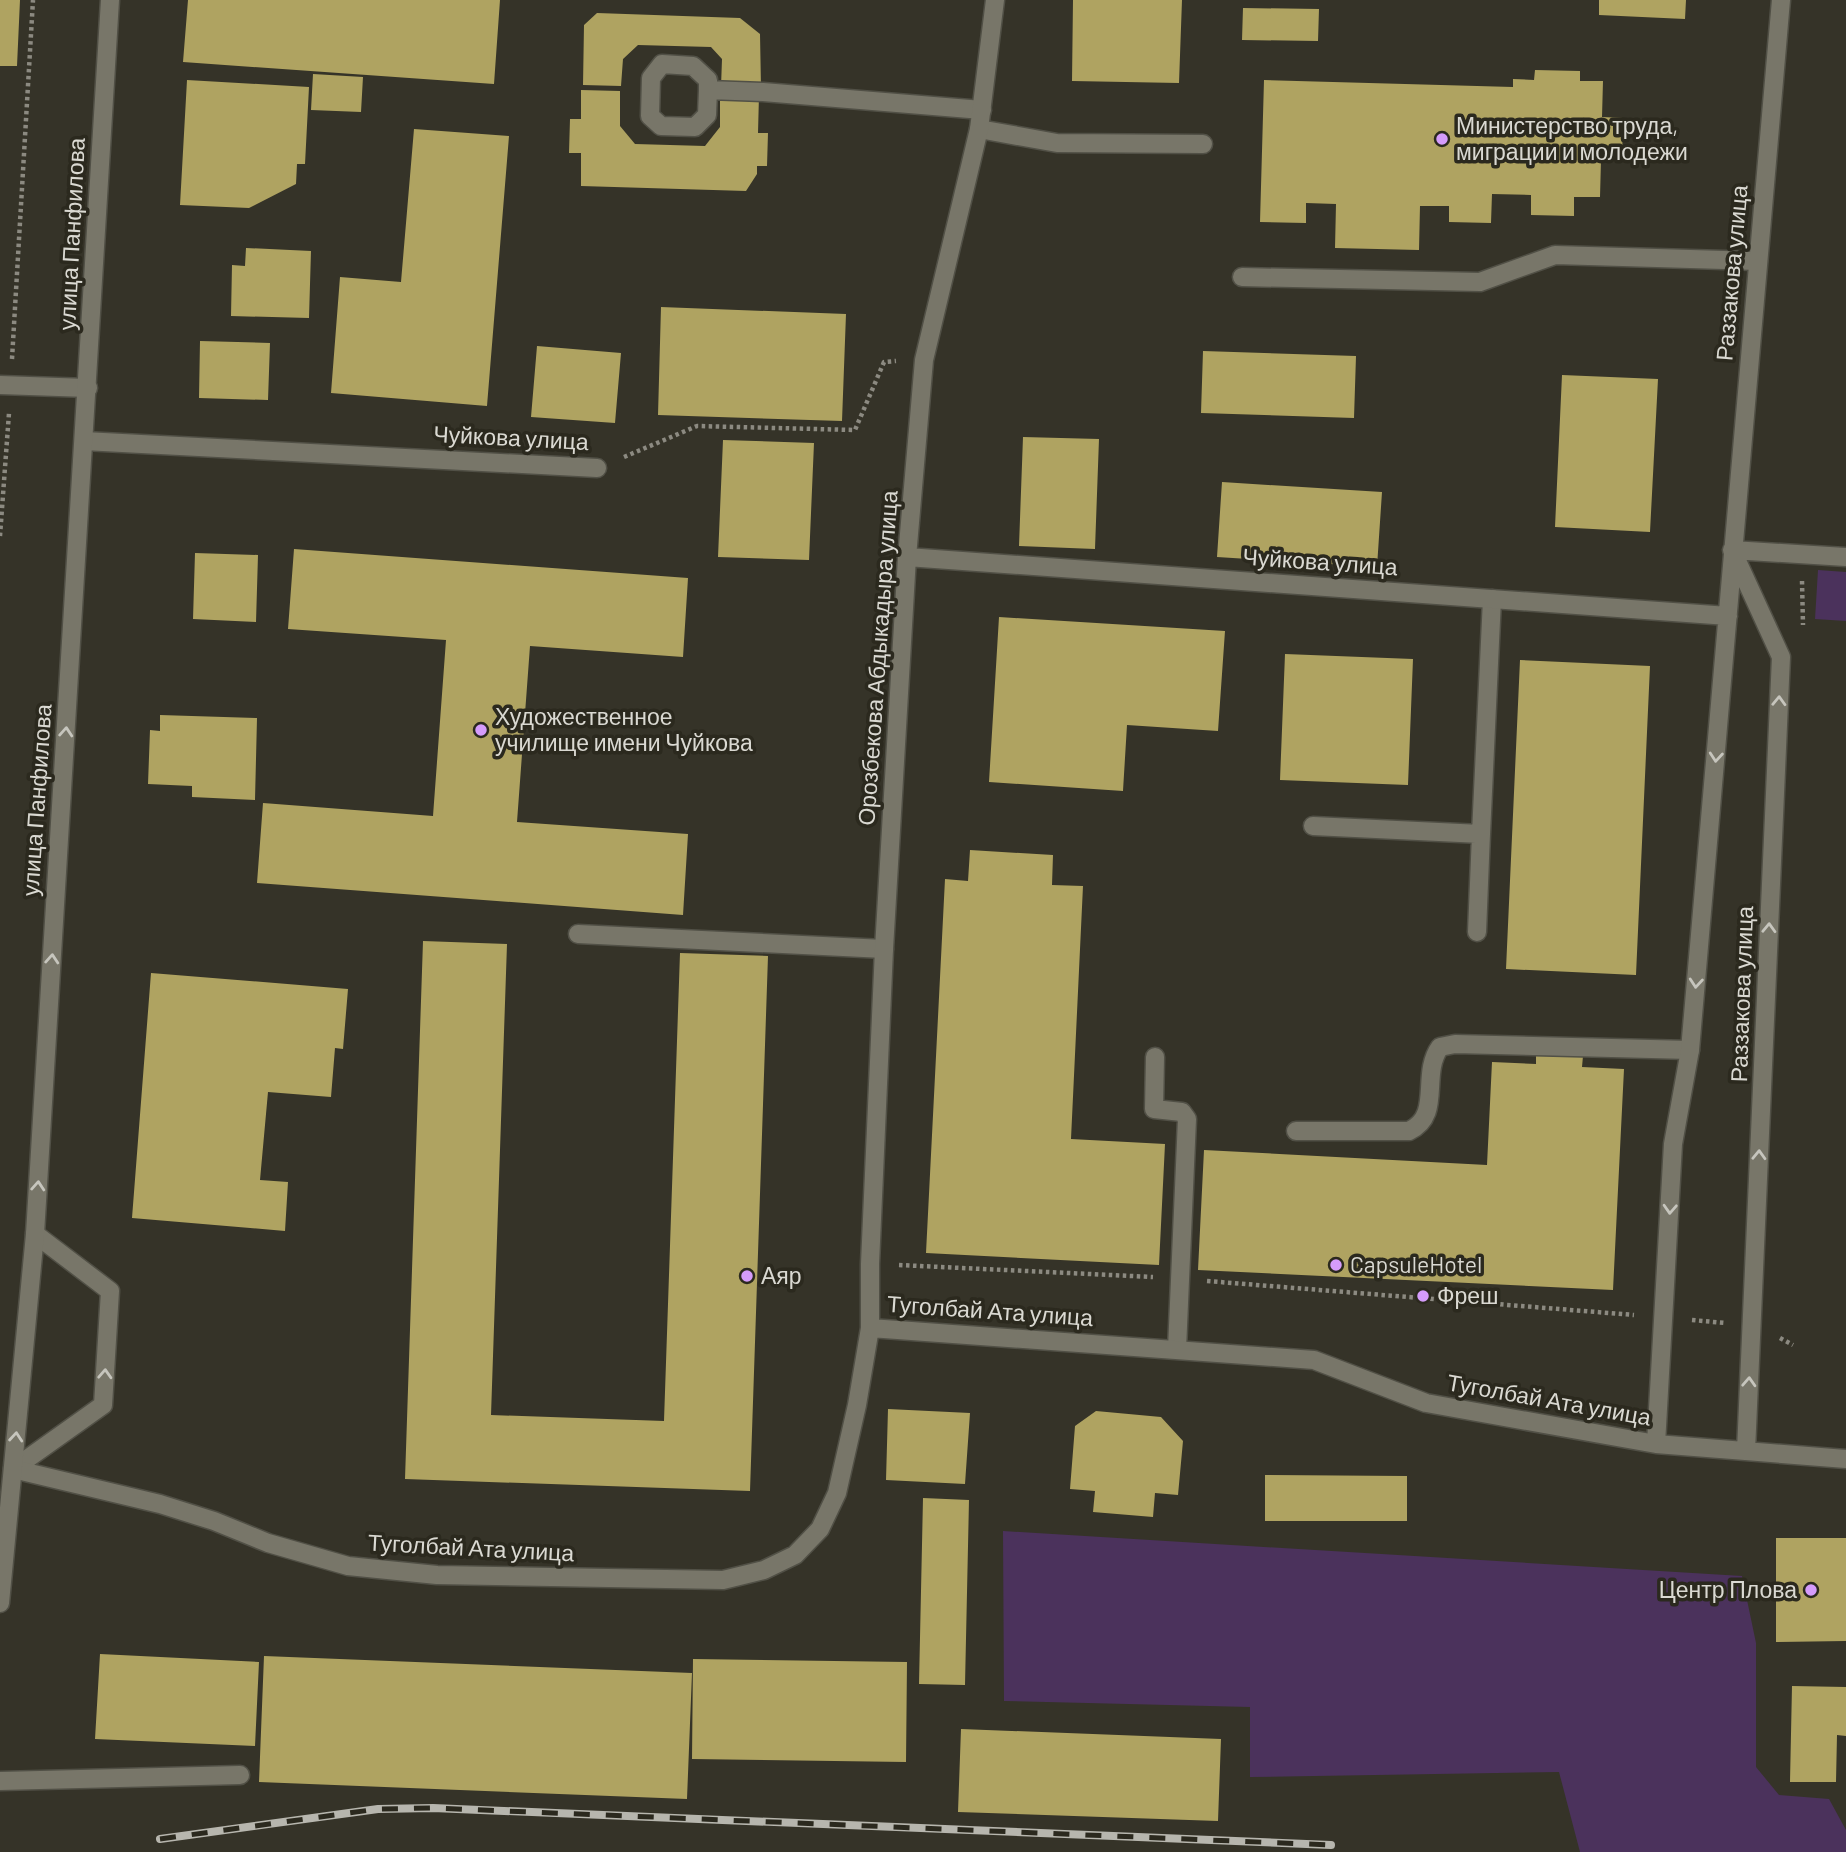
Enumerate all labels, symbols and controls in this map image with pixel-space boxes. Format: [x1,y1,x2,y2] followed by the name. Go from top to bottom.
[1456,111,1688,165] place label: Министерство труда, миграции и молодежи
[1434,131,1450,147] marker: Министерство труда, миграции и молодежи
[52,137,90,331] street label: улица Панфилова
[1709,184,1753,362] street label: Раззакова улица
[433,419,590,455] street label: Чуйкова улица
[851,489,903,826] street label: Орозбекова Абдыкадыра улица
[1242,542,1399,580] street label: Чуйкова улица
[1771,695,1786,706] one-way arrow
[495,702,753,756] place label: Художественное училище имени Чуйкова
[15,703,57,897] street label: улица Панфилова
[473,722,489,738] marker: Художественное училище имени Чуйкова
[58,726,73,737] one-way arrow
[1709,752,1724,763] one-way arrow
[1724,905,1758,1083] street label: Раззакова улица
[1762,922,1777,933] one-way arrow
[44,953,59,964] one-way arrow
[1689,978,1704,989] one-way arrow
[1752,1149,1767,1160] one-way arrow
[30,1180,45,1191] one-way arrow
[1662,1204,1677,1215] one-way arrow
[1350,1250,1482,1278] place label: CapsuleHotel
[1328,1257,1344,1273] marker: CapsuleHotel
[761,1261,802,1289] place label: Аяр
[739,1268,755,1284] marker: Аяр
[1437,1281,1499,1309] place label: Фреш
[1415,1288,1431,1304] marker: Фреш
[886,1289,1094,1331] street label: Туголбай Ата улица
[1445,1367,1653,1431] street label: Туголбай Ата улица
[97,1368,112,1379] one-way arrow
[1741,1377,1756,1388] one-way arrow
[8,1431,23,1442] one-way arrow
[367,1528,575,1566] street label: Туголбай Ата улица
[1659,1575,1797,1603] place label: Центр Плова
[1803,1582,1819,1598] marker: Центр Плова

